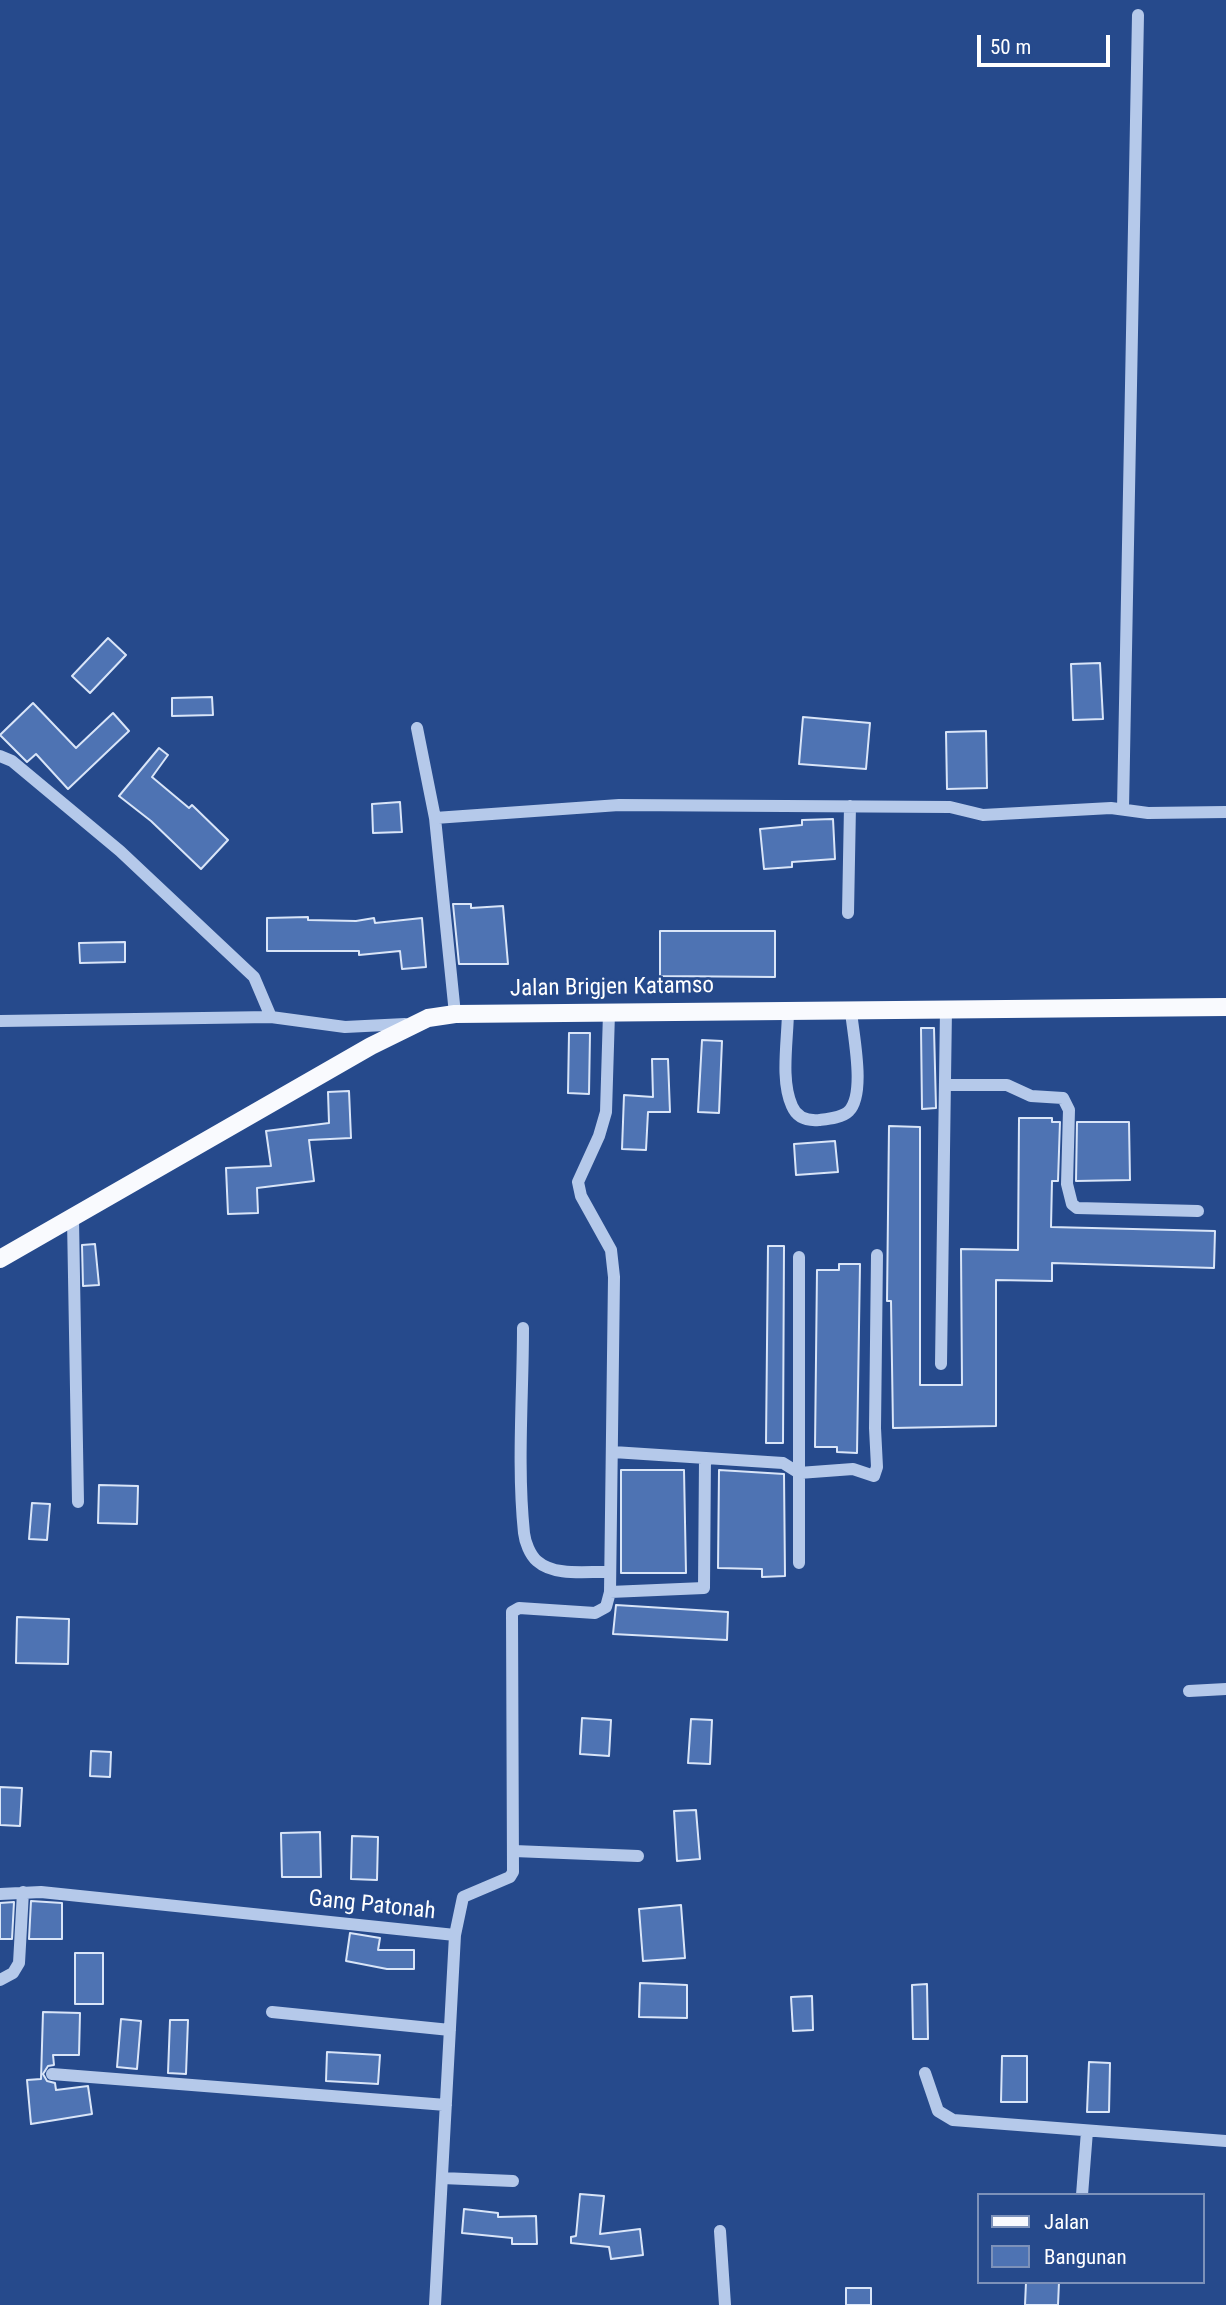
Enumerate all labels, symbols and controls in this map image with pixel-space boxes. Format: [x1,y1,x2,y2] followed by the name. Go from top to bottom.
[981,21,1114,65] scale bar
[990,35,1031,59] text: 50 m
[510,972,714,1004] street label: Jalan Brigjen Katamso
[307,1886,437,1926] street label: Gang Patonah
[978,2193,1205,2284] legend
[1044,2210,1089,2234] text: Jalan
[1044,2245,1127,2269] text: Bangunan

